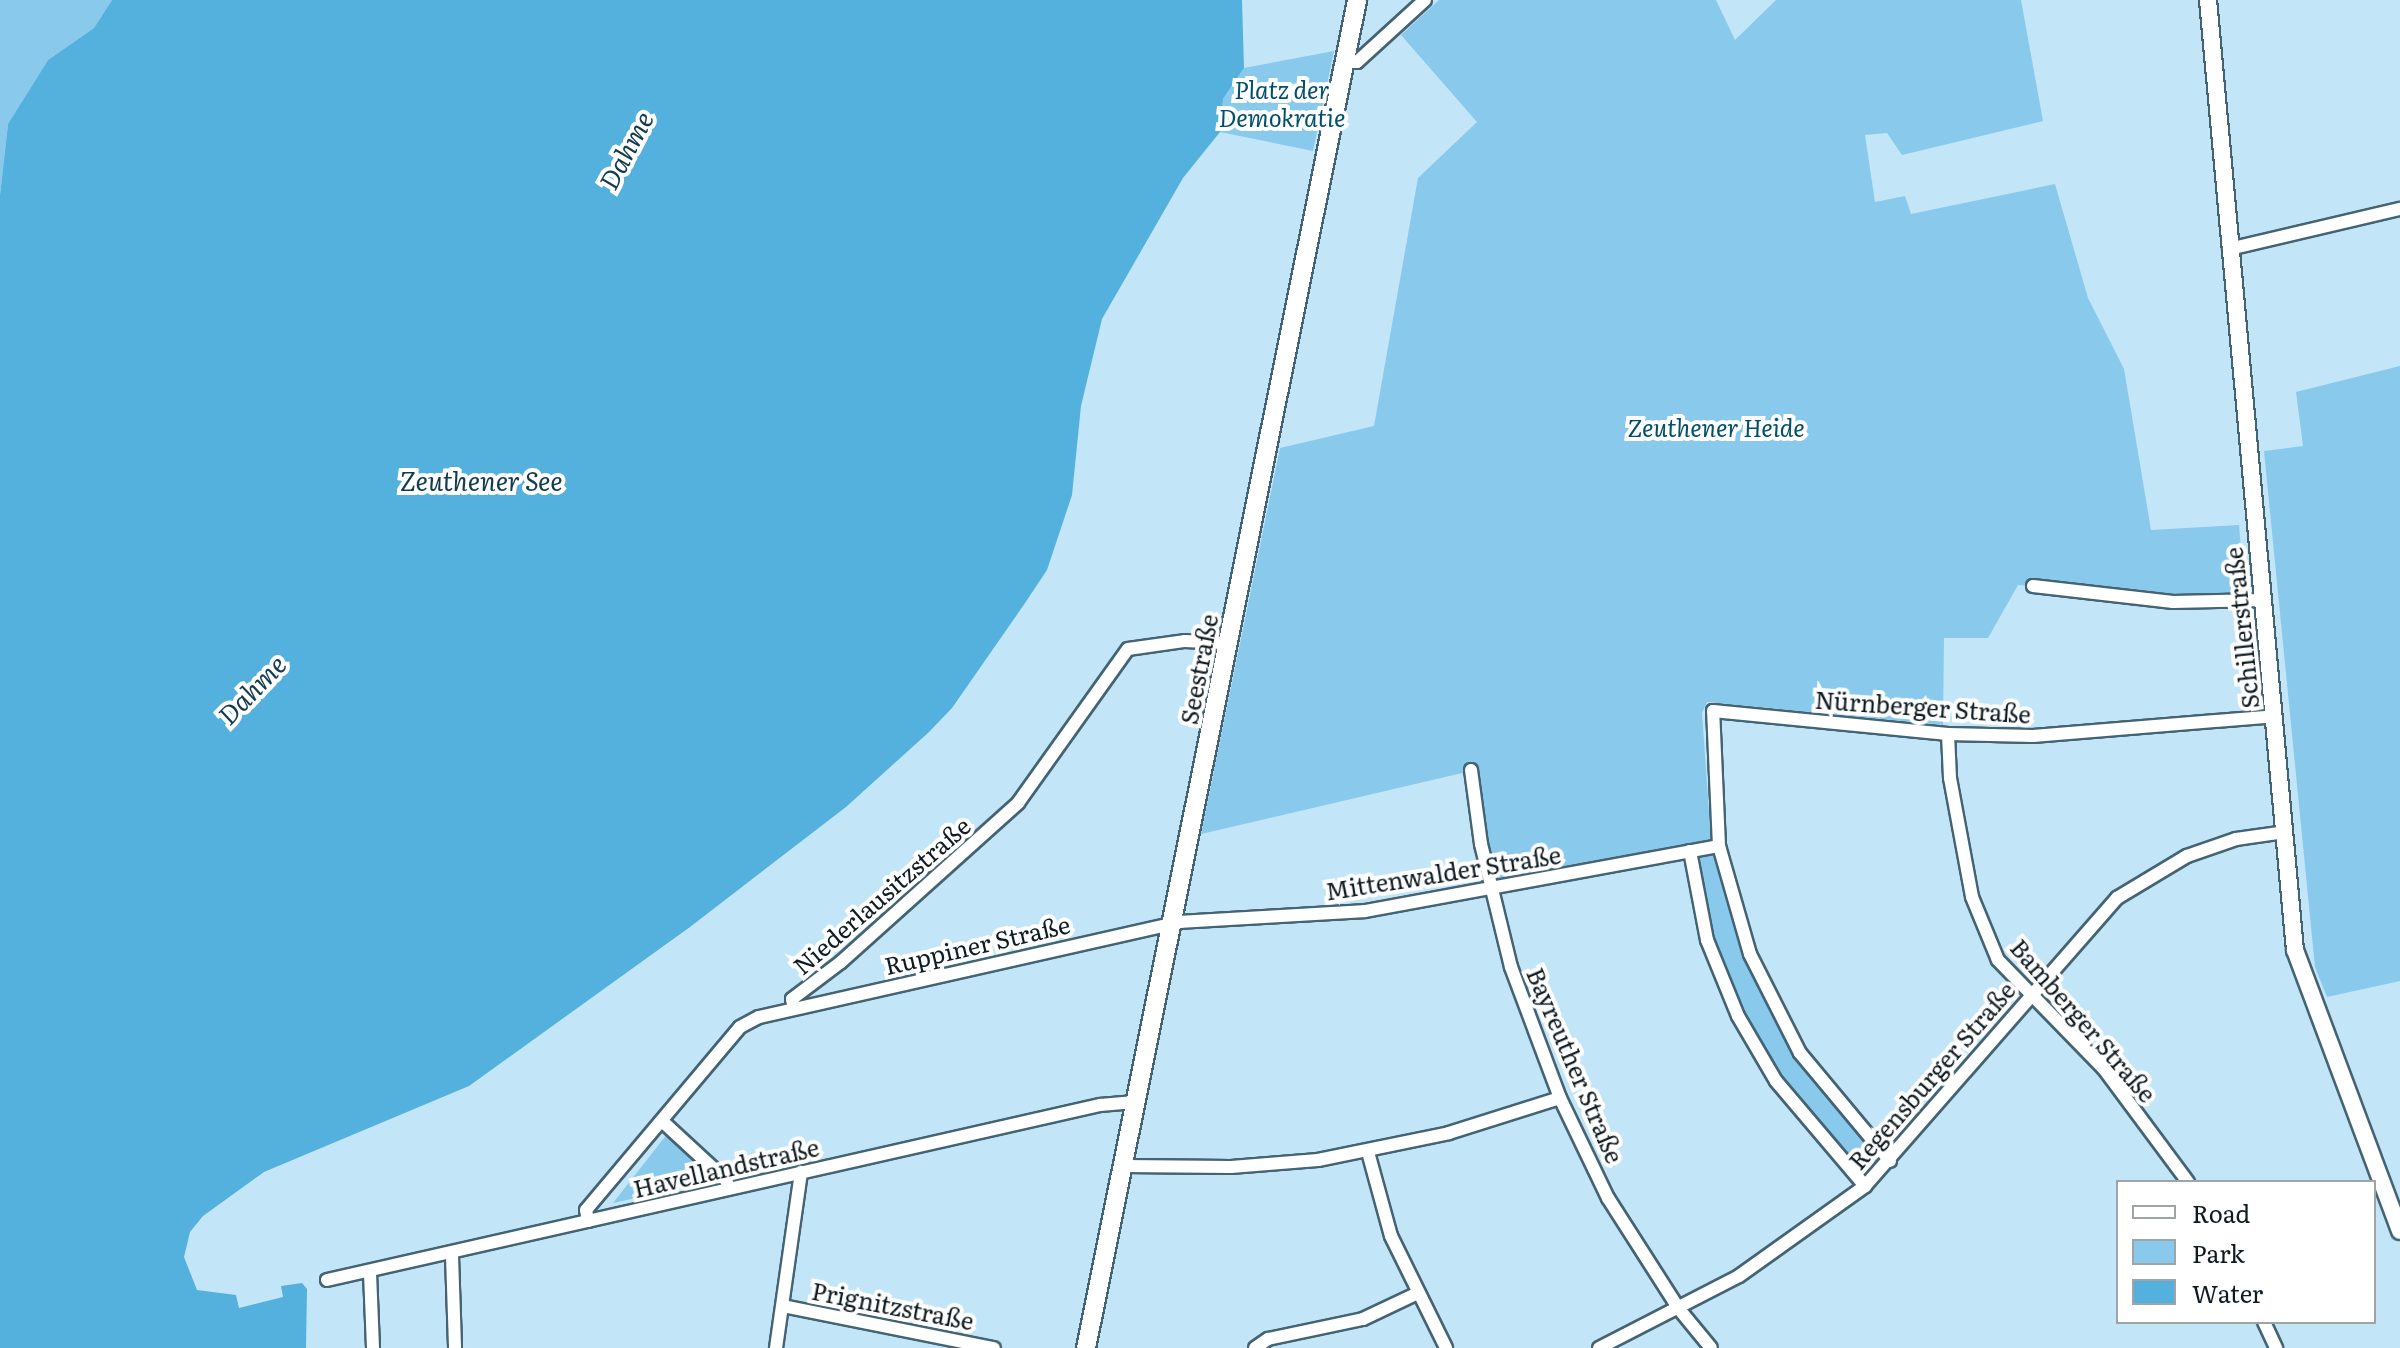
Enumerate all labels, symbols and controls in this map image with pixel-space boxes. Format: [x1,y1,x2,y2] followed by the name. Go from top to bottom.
[1219,75,1345,131] park label: Platz der Demokratie
[591,106,659,194] water label: Dahme
[1627,413,1805,441] park label: Zeuthener Heide
[399,464,563,496] water label: Zeuthener See
[2218,546,2264,710] street label: Schillerstraße
[1173,611,1223,727] street label: Seestraße
[211,648,291,730] water label: Dahme
[1814,684,2032,728] street label: Nürnberger Straße
[787,810,975,980] street label: Niederlausitzstraße
[1323,839,1563,905] street label: Mittenwalder Straße
[882,909,1072,979] street label: Ruppiner Straße
[2005,933,2163,1107] street label: Bamberger Straße
[1522,963,1630,1167] street label: Bayreuther Straße
[1842,975,2020,1175] street label: Regensburger Straße
[630,1132,822,1202] street label: Havellandstraße
[2116,1180,2376,1324] legend
[2192,1195,2250,1230] text: Road
[2192,1235,2245,1270] text: Park
[810,1275,976,1335] street label: Prignitzstraße
[2192,1275,2263,1310] text: Water

